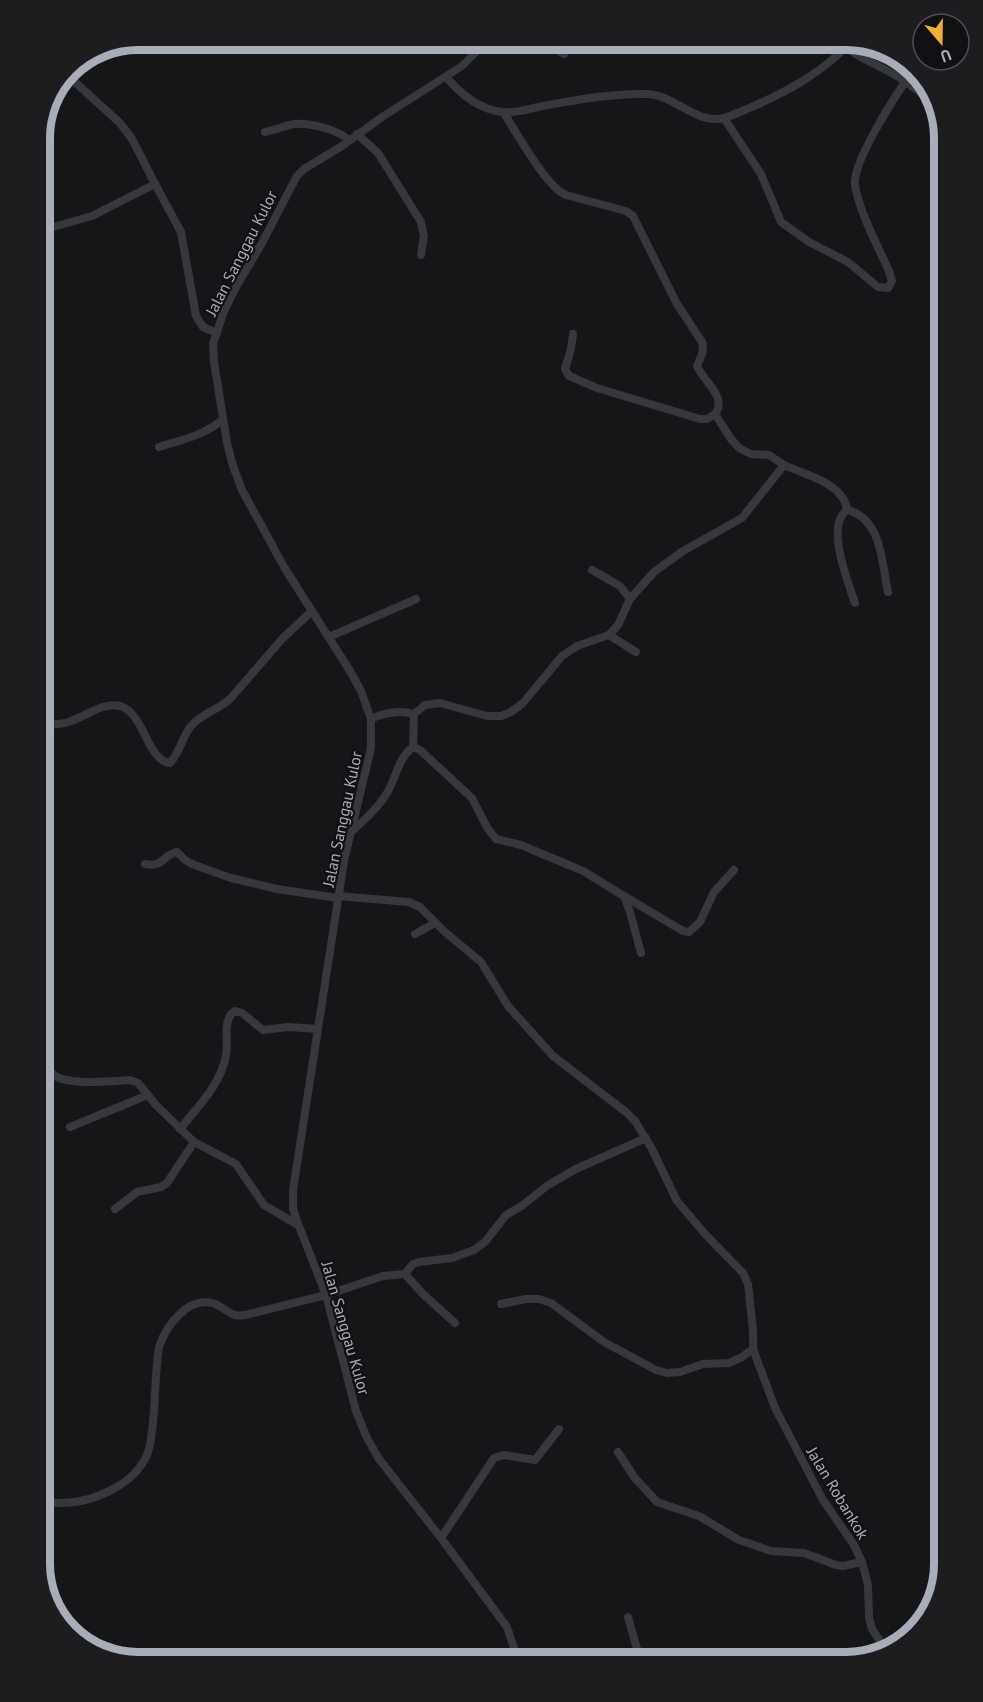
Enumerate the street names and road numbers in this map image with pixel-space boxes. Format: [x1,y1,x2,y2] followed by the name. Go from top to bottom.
[200,186,281,320] street label: Jalan Sanggau Kulor
[318,749,366,890] street label: Jalan Sanggau Kulor
[317,1258,375,1398] street label: Jalan Sanggau Kulor
[802,1442,874,1543] street label: Jalan Robankok

